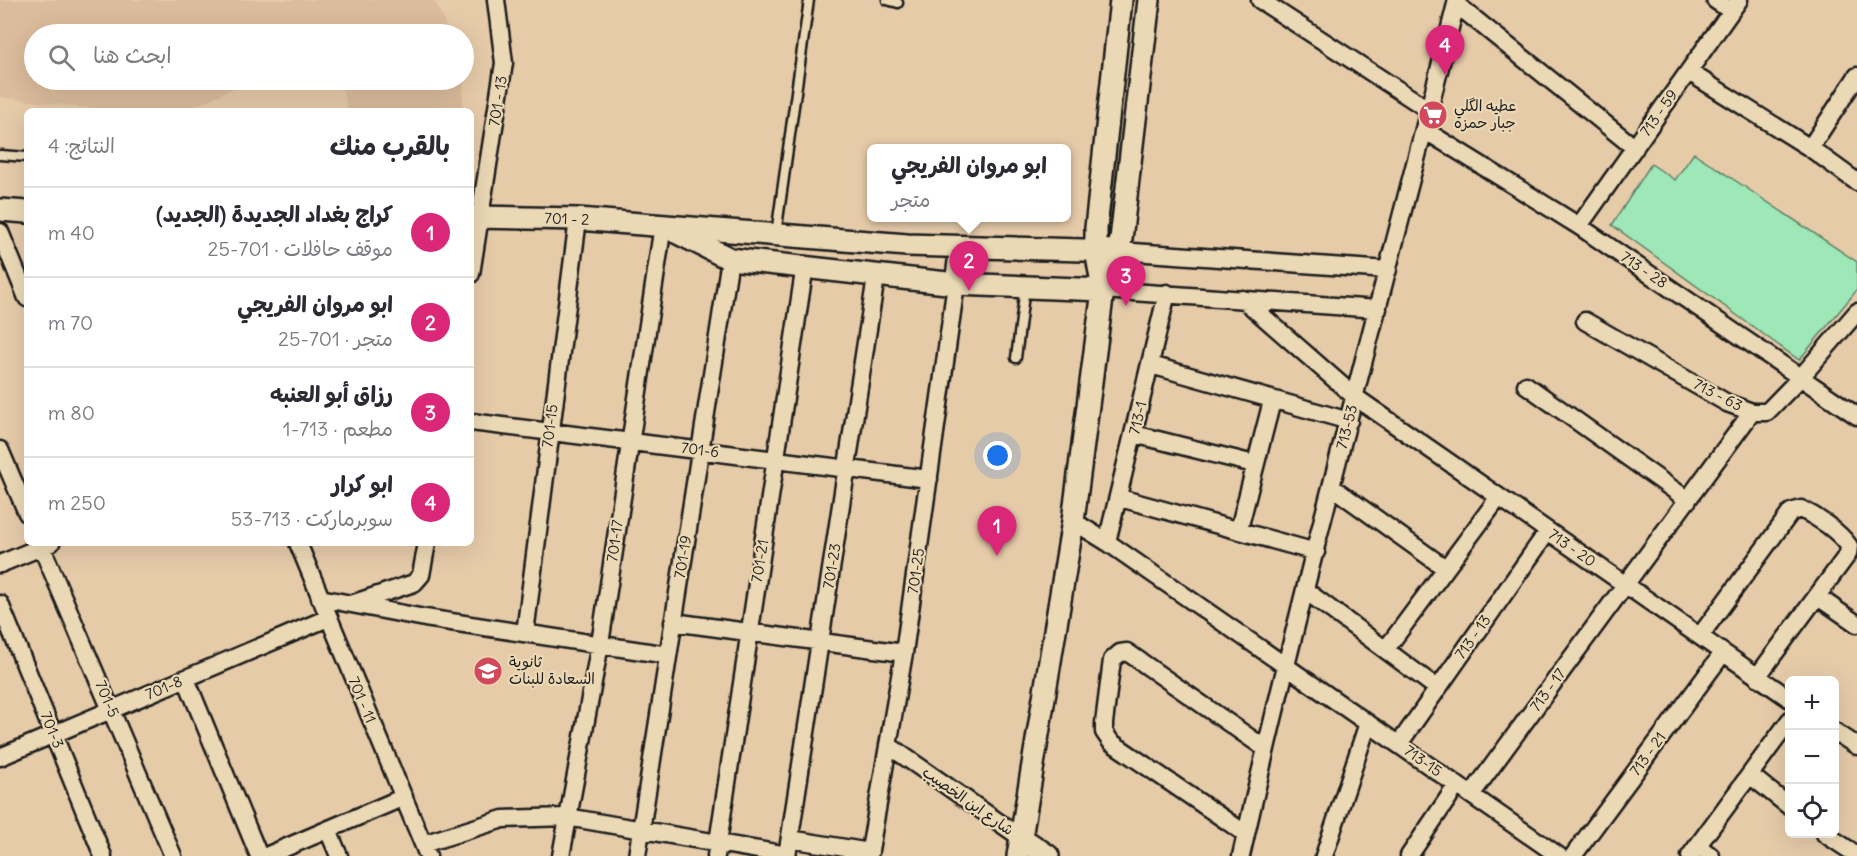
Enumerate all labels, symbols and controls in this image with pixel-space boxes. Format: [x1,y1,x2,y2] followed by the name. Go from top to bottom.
[24,24,474,90] search box
[1426,26,1464,75] pin: 4
[45,41,78,74] icon: search
[93,41,172,69] text: ابحث هنا
[484,74,511,128] street label: 701 - 13
[1636,86,1681,140] street label: 713 - 59
[1454,96,1516,132] place label: عطيه الگلي جبار حمزه
[1417,99,1449,131] supermarket icon: عطيه الگلي جبار حمزه
[330,129,450,162] text: بالقرب منك
[48,133,115,158] text: النتائج: 4
[867,144,1071,222] popup
[891,151,1047,179] text: ابو مروان الفريجي
[891,187,930,212] text: متجر
[156,200,393,228] text: كراج بغداد الجديدة (الجديد)
[544,208,590,229] street label: 701 - 2
[48,220,95,245] text: 40 m
[427,220,434,245] text: 1
[208,236,393,261] text: موقف حافلات · 701-25
[950,242,988,291] pin: 2
[1617,247,1671,292] street label: 713 - 28
[1106,256,1146,306] pin: 3
[237,290,393,318] text: ابو مروان الفريجي
[48,310,93,335] text: 70 m
[425,310,436,335] text: 2
[278,326,393,351] text: متجر · 701-25
[1690,374,1746,415] street label: 713 - 63
[270,380,393,408] text: رزاق أبو العنبه
[1124,399,1151,436] street label: 713-1
[48,400,95,425] text: 80 m
[425,400,436,425] text: 3
[537,403,562,449] street label: 701-15
[1332,403,1361,451] street label: 713-53
[283,416,393,441] text: مطعم · 713-1
[680,438,720,461] street label: 701-6
[983,441,1012,470] your location
[332,470,393,498] text: ابو كرار
[48,490,106,515] text: 250 m
[425,490,436,515] text: 4
[231,506,393,531] text: سوبرماركت · 713-53
[978,506,1016,556] pin: 1
[602,519,627,563] street label: 701-17
[1545,524,1600,571] street label: 713 - 20
[670,534,695,580] street label: 701-19
[747,538,772,584] street label: 701-21
[819,542,844,590] street label: 701-23
[903,547,928,595] street label: 701-25
[1451,611,1495,663] street label: 713 - 13
[509,652,595,688] place label: ثانوية السعادة للبنات
[472,655,504,687] school or university icon: ثانوية السعادة للبنات
[1526,664,1570,715] street label: 713 - 17
[142,671,185,704] street label: 701-8
[344,674,381,726] street label: 701 - 11
[1785,676,1839,838] map controls
[1785,676,1839,730] button: +
[91,677,124,720] street label: 701-5
[37,709,68,751] street label: 701-3
[1625,728,1670,779] street label: 713 - 21
[1785,730,1839,784] button: −
[1401,741,1446,780] street label: 713-15
[918,762,1018,840] street label: شارع ابن الخصيب
[1785,784,1839,838] button: locate

